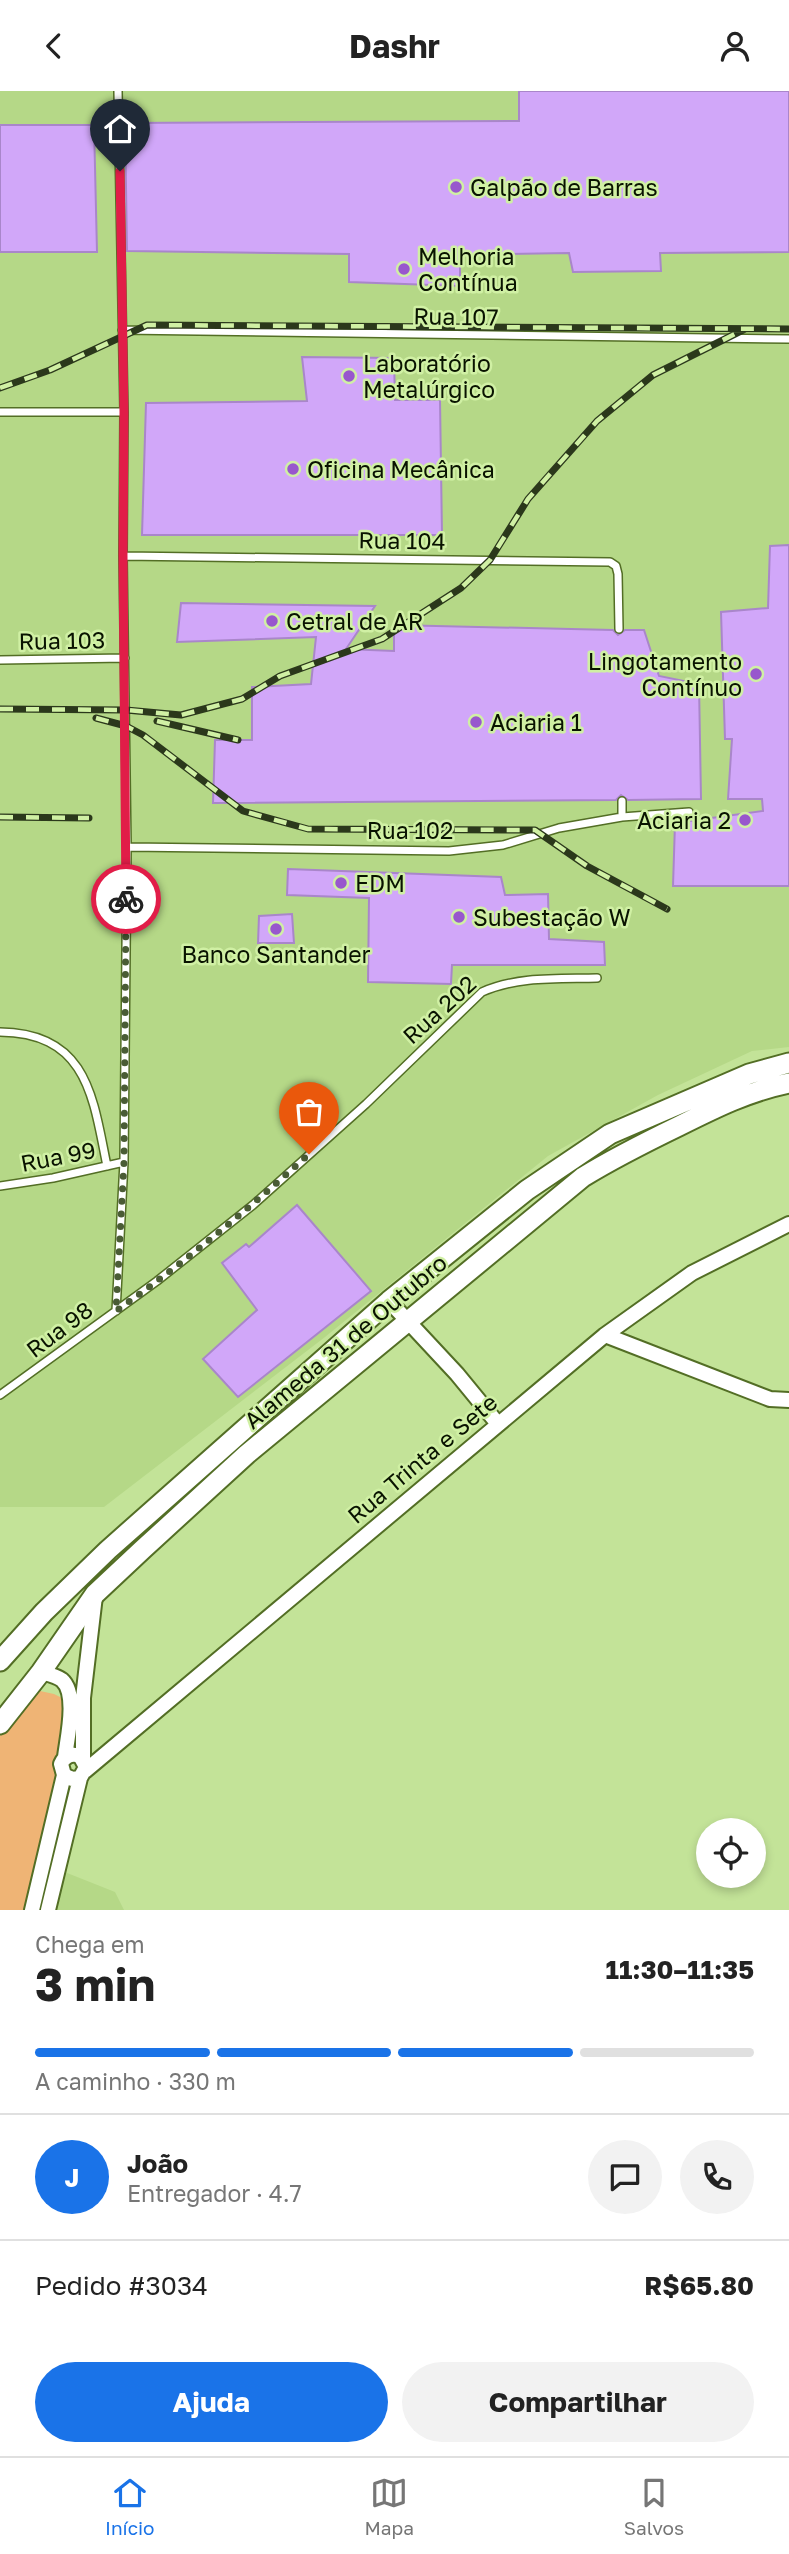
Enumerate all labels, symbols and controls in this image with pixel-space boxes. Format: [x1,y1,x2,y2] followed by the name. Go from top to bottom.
[35,27,73,65] icon: back
[349,27,440,65] text: Dashr
[716,27,754,65] icon: person
[90,99,150,171] pin
[101,110,139,148] icon: home
[470,173,658,201] place label: Galpão de Barras
[448,179,464,195] marker: Galpão de Barras
[418,242,518,296] place label: Melhoria Contínua
[396,261,412,277] marker: Melhoria Contínua
[413,301,499,331] street label: Rua 107
[363,349,495,403] place label: Laboratório Metalúrgico
[341,368,357,384] marker: Laboratório Metalúrgico
[307,455,495,483] place label: Oficina Mecânica
[285,461,301,477] marker: Oficina Mecânica
[358,525,446,555] street label: Rua 104
[286,607,423,635] place label: Cetral de AR
[264,613,280,629] marker: Cetral de AR
[18,625,106,655] street label: Rua 103
[588,647,742,701] place label: Lingotamento Contínuo
[748,666,764,682] marker: Lingotamento Contínuo
[490,708,582,736] place label: Aciaria 1
[468,714,484,730] marker: Aciaria 1
[637,806,731,834] place label: Aciaria 2
[737,812,753,828] marker: Aciaria 2
[367,816,453,844] street label: Rua 102
[91,864,161,934] courier
[355,869,405,897] place label: EDM
[333,875,349,891] marker: EDM
[107,880,145,918] icon: bike
[473,903,631,931] place label: Subestação W
[451,909,467,925] marker: Subestação W
[268,921,284,937] marker: Banco Santander
[181,940,371,968] place label: Banco Santander
[397,969,481,1049] street label: Rua 202
[279,1082,339,1154] pin
[290,1093,328,1131] icon: bag
[18,1135,98,1177] street label: Rua 99
[238,1248,452,1434] street label: Alameda 31 de Outubro
[20,1295,98,1363] street label: Rua 98
[341,1387,503,1529] street label: Rua Trinta e Sete
[696,1818,766,1888] map controls
[696,1818,766,1888] button: locate
[35,1930,145,1958] text: Chega em
[606,1954,754,1985] text: 11:30–11:35
[35,1956,155,2011] text: 3 min
[35,2067,236,2095] text: A caminho · 330 m
[588,2140,662,2214] button: chat
[680,2140,754,2214] button: phone
[127,2148,188,2179] text: João
[65,2162,79,2193] text: J
[127,2179,302,2207] text: Entregador · 4.7
[35,2270,208,2301] text: Pedido #3034
[644,2270,754,2301] text: R$65.80
[35,2362,388,2442] button: Ajuda
[402,2362,754,2442] button: Compartilhar
[105,2474,155,2539] tab: Início
[364,2474,414,2539] tab: Mapa
[624,2474,684,2539] tab: Salvos

